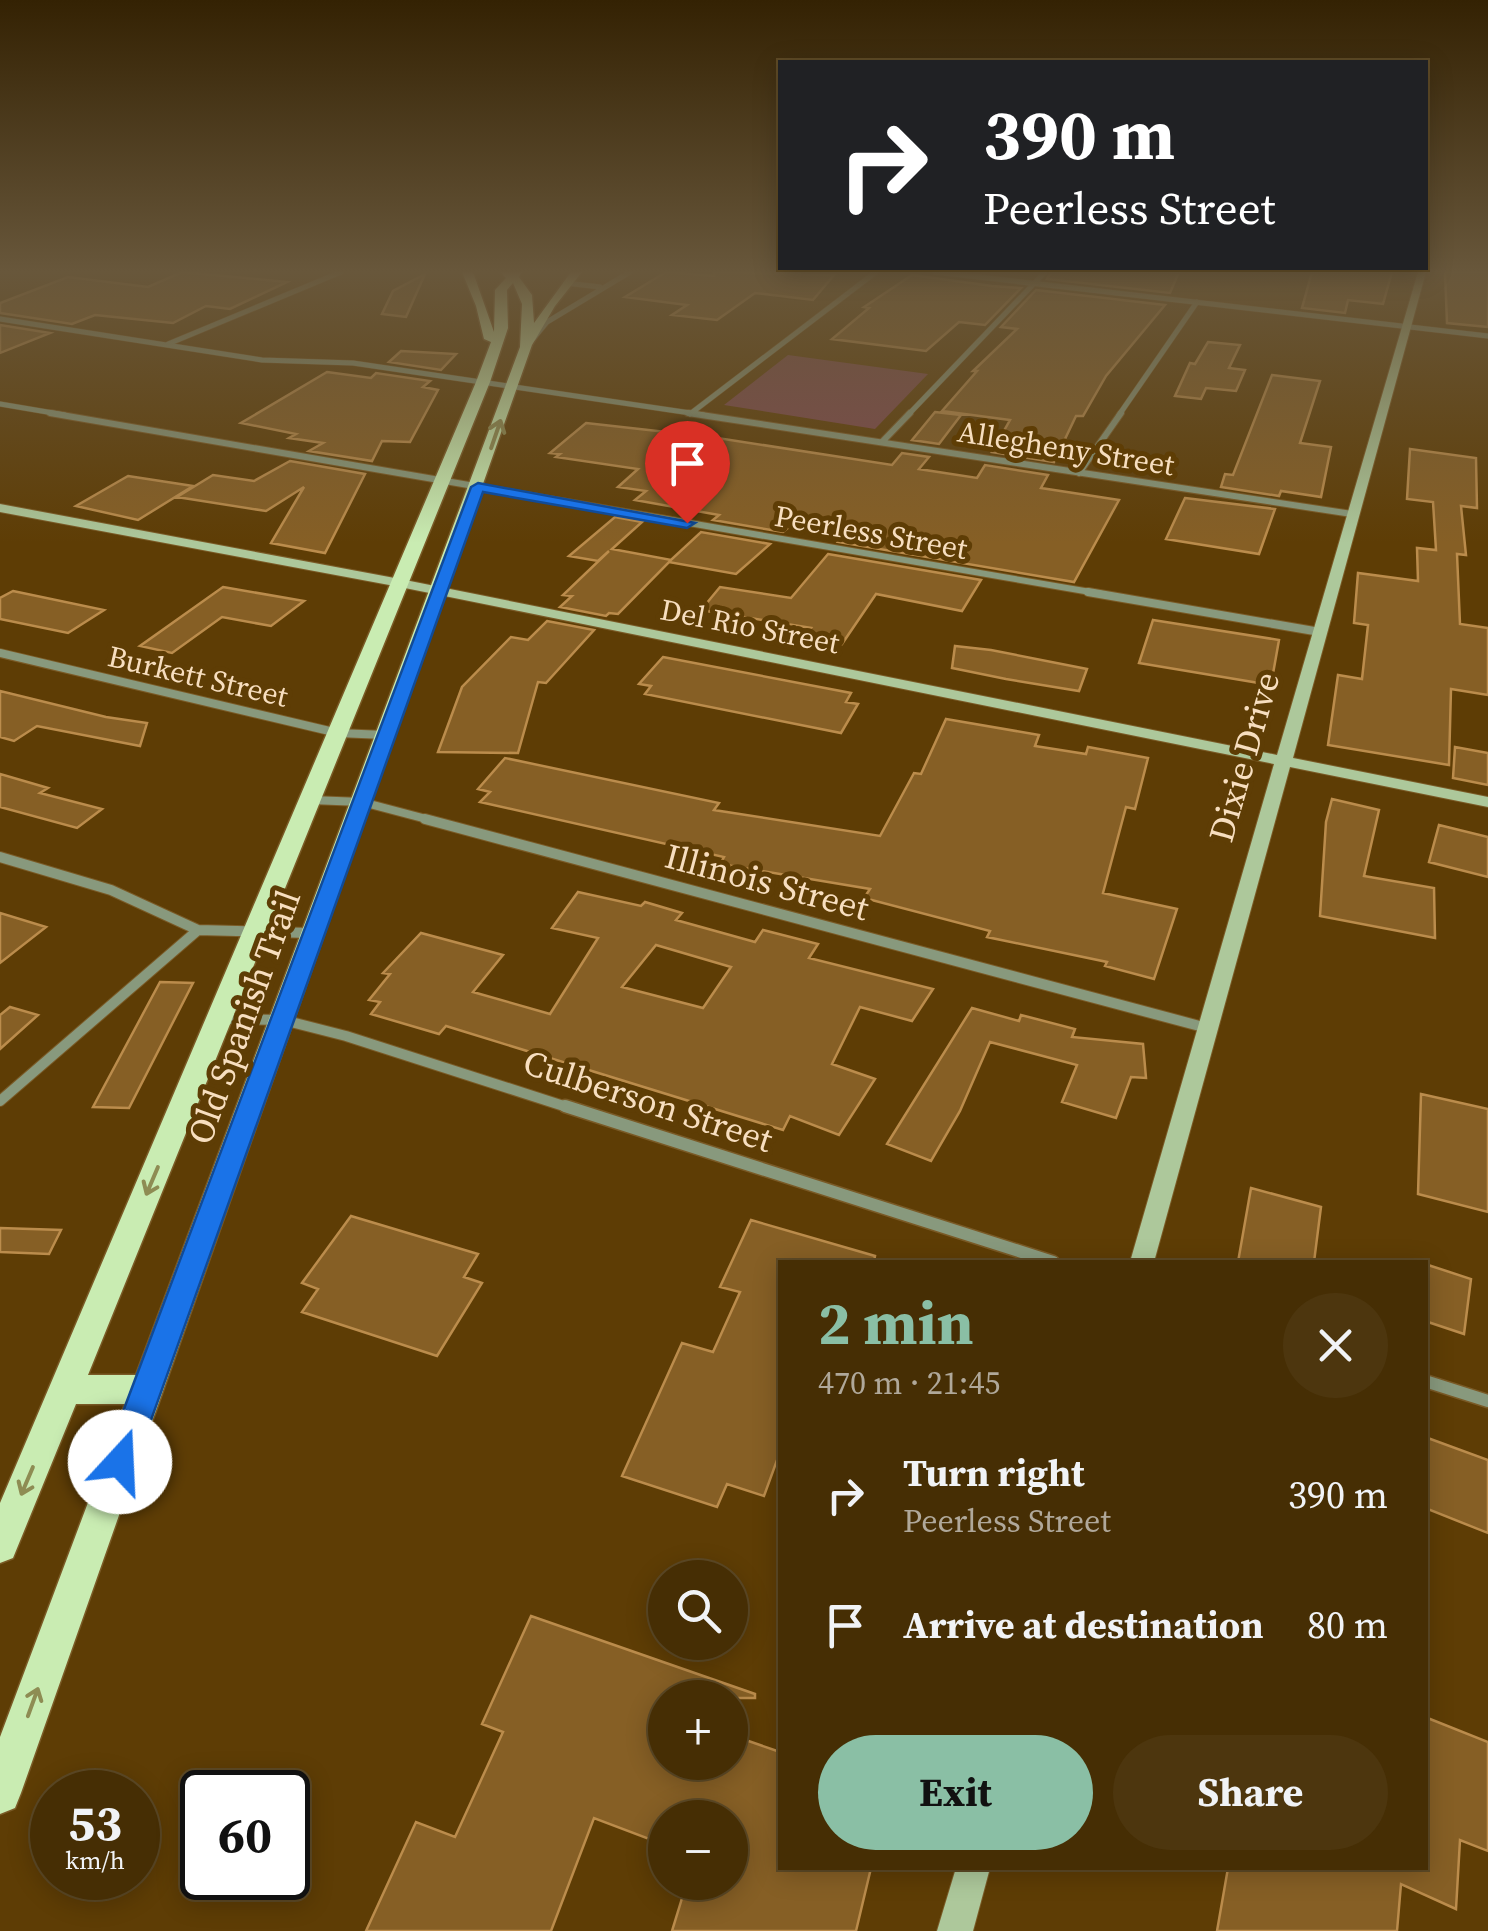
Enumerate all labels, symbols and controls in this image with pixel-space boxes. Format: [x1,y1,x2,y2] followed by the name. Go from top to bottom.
[983,86,1175,182] text: 390 m
[818,100,948,230] icon: right
[983,177,1275,239] text: Peerless Street
[955,411,1178,485] street label: Allegheny Street
[489,418,507,450] one-way arrow
[645,421,730,524] pin
[660,436,715,491] icon: arrive
[771,495,971,569] street label: Peerless Street
[657,589,843,664] street label: Del Rio Street
[104,635,292,717] street label: Burkett Street
[1197,667,1291,847] street label: Dixie Drive
[660,832,875,932] street label: Illinois Street
[176,883,312,1151] street label: Old Spanish Trail
[517,1038,779,1164] street label: Culberson Street
[142,1165,160,1196] one-way arrow
[818,1282,974,1364] text: 2 min
[1283,1293,1388,1398] button: close
[818,1361,1000,1405] text: 470 m · 21:45
[68,1410,172,1514] position arrow
[903,1447,1085,1499] text: Turn right
[17,1465,35,1496] one-way arrow
[818,1468,873,1523] icon: right
[1288,1469,1388,1521] text: 390 m
[903,1499,1111,1543] text: Peerless Street
[648,1560,748,1900] map controls
[648,1560,748,1660] button: search
[818,1598,873,1653] icon: arrive
[903,1599,1264,1651] text: Arrive at destination
[1307,1599,1388,1651] text: 80 m
[648,1680,748,1780] button: +
[25,1687,43,1718] one-way arrow
[818,1735,1093,1850] button: Exit
[1113,1735,1388,1850] button: Share
[180,1770,310,1900] speed limit sign: 60
[68,1788,122,1857] text: 53
[648,1800,748,1900] button: −
[65,1843,125,1877] text: km/h

